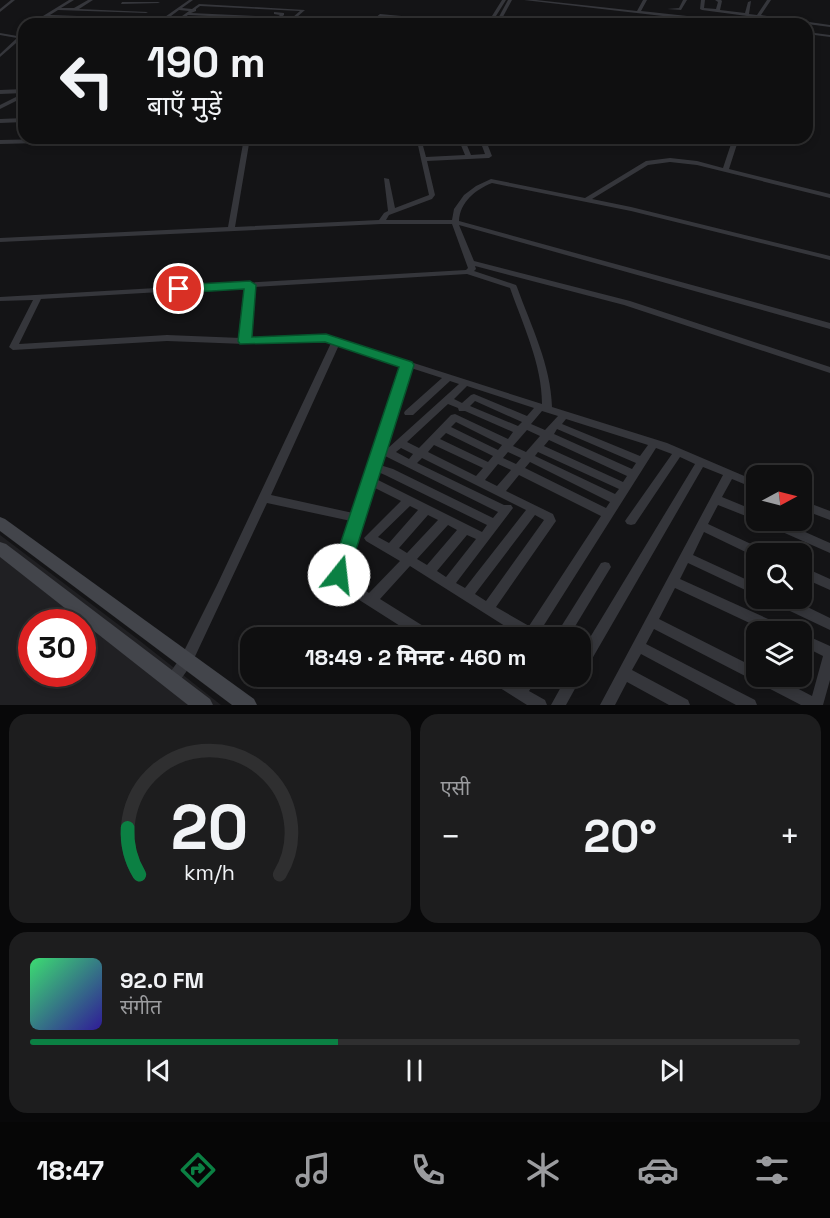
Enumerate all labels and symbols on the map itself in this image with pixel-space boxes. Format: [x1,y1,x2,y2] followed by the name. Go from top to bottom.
[153,263,204,314] pin
[746,465,812,531] north arrow
[307,543,371,607] position arrow
[18,609,96,687] speed limit sign: 30

